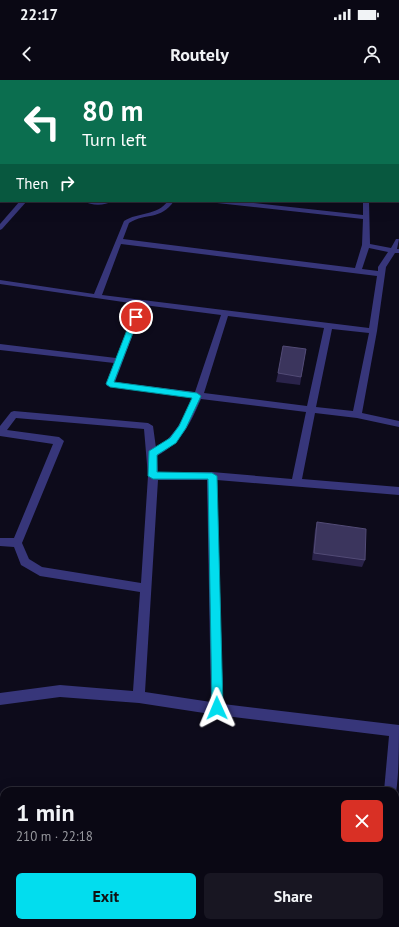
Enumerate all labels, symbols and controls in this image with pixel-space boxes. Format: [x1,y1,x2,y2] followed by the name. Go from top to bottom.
[20,5,58,24] text: 22:17
[16,43,38,65] icon: back
[170,43,229,66] text: Routely
[361,43,383,65] icon: person
[82,92,143,129] text: 80 m
[16,96,68,148] icon: left
[82,128,147,151] text: Turn left
[56,172,78,194] icon: right
[16,174,48,193] text: Then
[119,300,153,334] pin
[125,306,147,328] icon: arrive
[196,687,238,729] position arrow
[16,797,75,828] text: 1 min
[341,800,383,842] button: close
[16,828,93,845] text: 210 m · 22:18
[16,873,196,919] button: Exit
[204,873,383,919] button: Share

